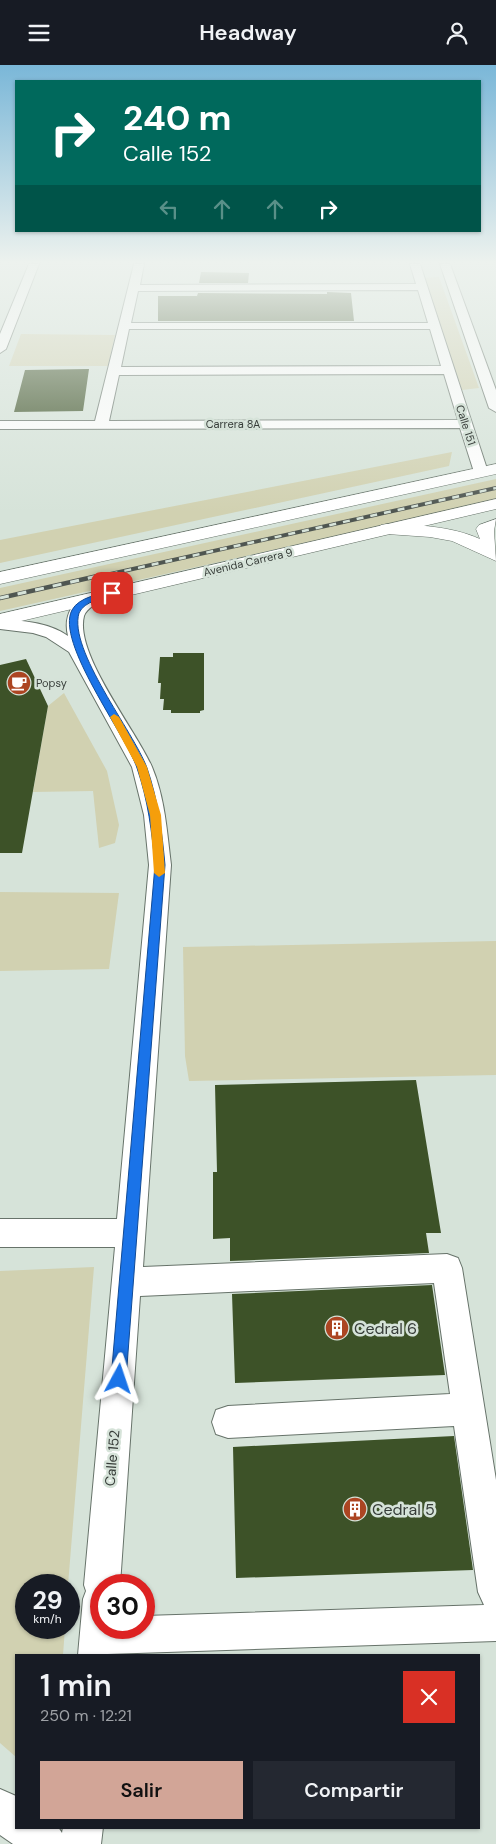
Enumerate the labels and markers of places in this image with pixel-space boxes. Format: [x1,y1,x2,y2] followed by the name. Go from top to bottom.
[91,572,133,614] pin
[6,670,32,696] cafe icon: Popsy
[36,676,67,690] place label: Popsy
[324,1315,350,1341] building icon: Cedral 6
[354,1318,417,1339] place label: Cedral 6
[342,1496,368,1522] building icon: Cedral 5
[372,1499,435,1520] place label: Cedral 5

